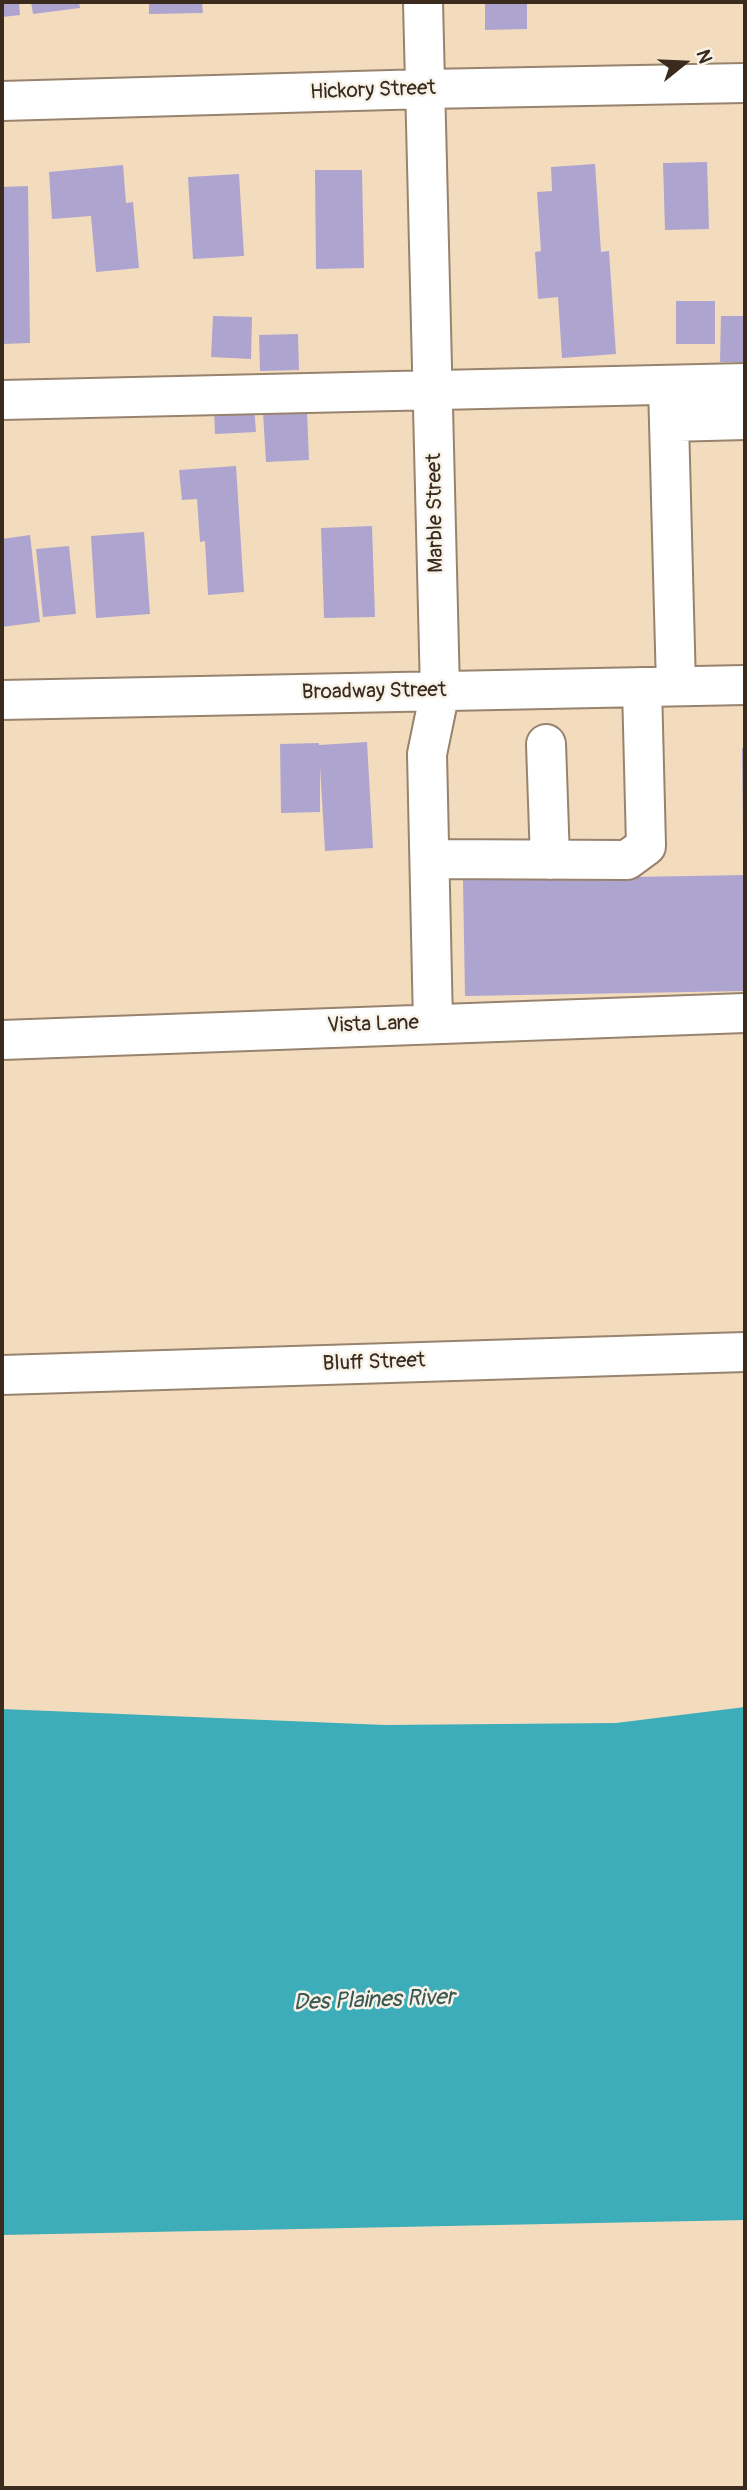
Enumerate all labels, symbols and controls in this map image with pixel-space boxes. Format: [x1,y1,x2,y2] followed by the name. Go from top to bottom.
[649,28,719,98] north arrow
[691,47,717,66] text: N
[310,76,436,106] street label: Hickory Street
[422,453,450,573] street label: Marble Street
[301,678,447,706] street label: Broadway Street
[327,1011,419,1039] street label: Vista Lane
[322,1349,426,1377] street label: Bluff Street
[293,1984,455,2018] water label: Des Plaines River

